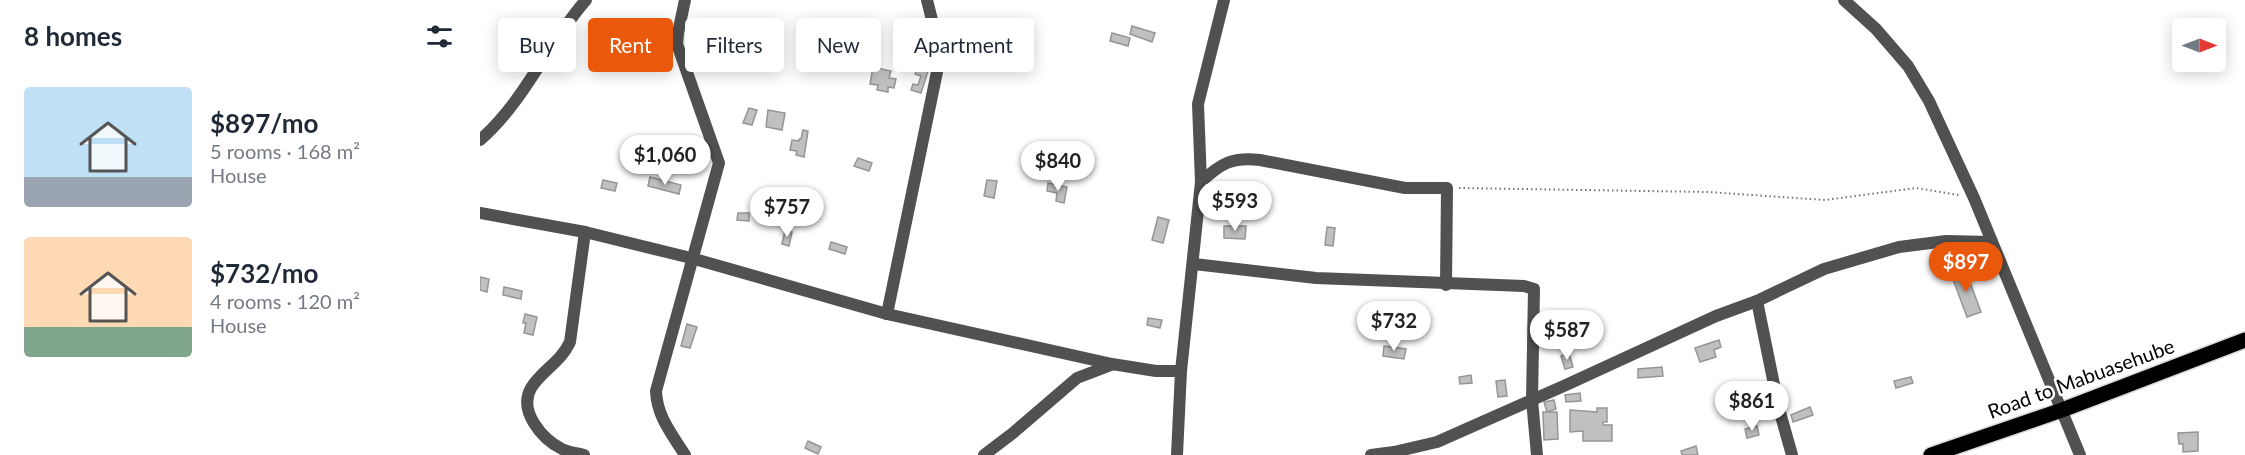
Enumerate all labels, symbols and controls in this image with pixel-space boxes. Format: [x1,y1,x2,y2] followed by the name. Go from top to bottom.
[498,18,576,72] chip: Buy
[588,18,673,72] chip: Rent
[685,18,784,72] chip: Filters
[796,18,881,72] chip: New
[893,18,1034,72] chip: Apartment
[2172,18,2226,72] north arrow
[2172,18,2226,72] map controls
[24,20,122,52] text: 8 homes
[423,20,456,53] icon: filters
[210,107,318,139] text: $897/mo
[72,111,144,183] icon: home
[616,135,714,186] pin: $1,060
[210,139,360,163] text: 5 rooms · 168 m²
[1022,141,1094,192] pin: $840
[634,142,696,166] text: $1,060
[1035,148,1081,172] text: $840
[210,163,267,187] text: House
[1199,181,1271,232] pin: $593
[751,187,823,238] pin: $757
[1212,188,1258,212] text: $593
[764,194,810,218] text: $757
[1930,242,2002,293] pin: $897
[1943,249,1989,273] text: $897
[210,257,318,289] text: $732/mo
[72,261,144,333] icon: home
[210,289,360,313] text: 4 rooms · 120 m²
[1358,301,1430,352] pin: $732
[1371,308,1417,332] text: $732
[1531,310,1603,361] pin: $587
[210,313,267,337] text: House
[1544,317,1590,341] text: $587
[1984,333,2177,423] street label: Road to Mabuasehube
[1716,381,1788,432] pin: $861
[1729,388,1775,412] text: $861

